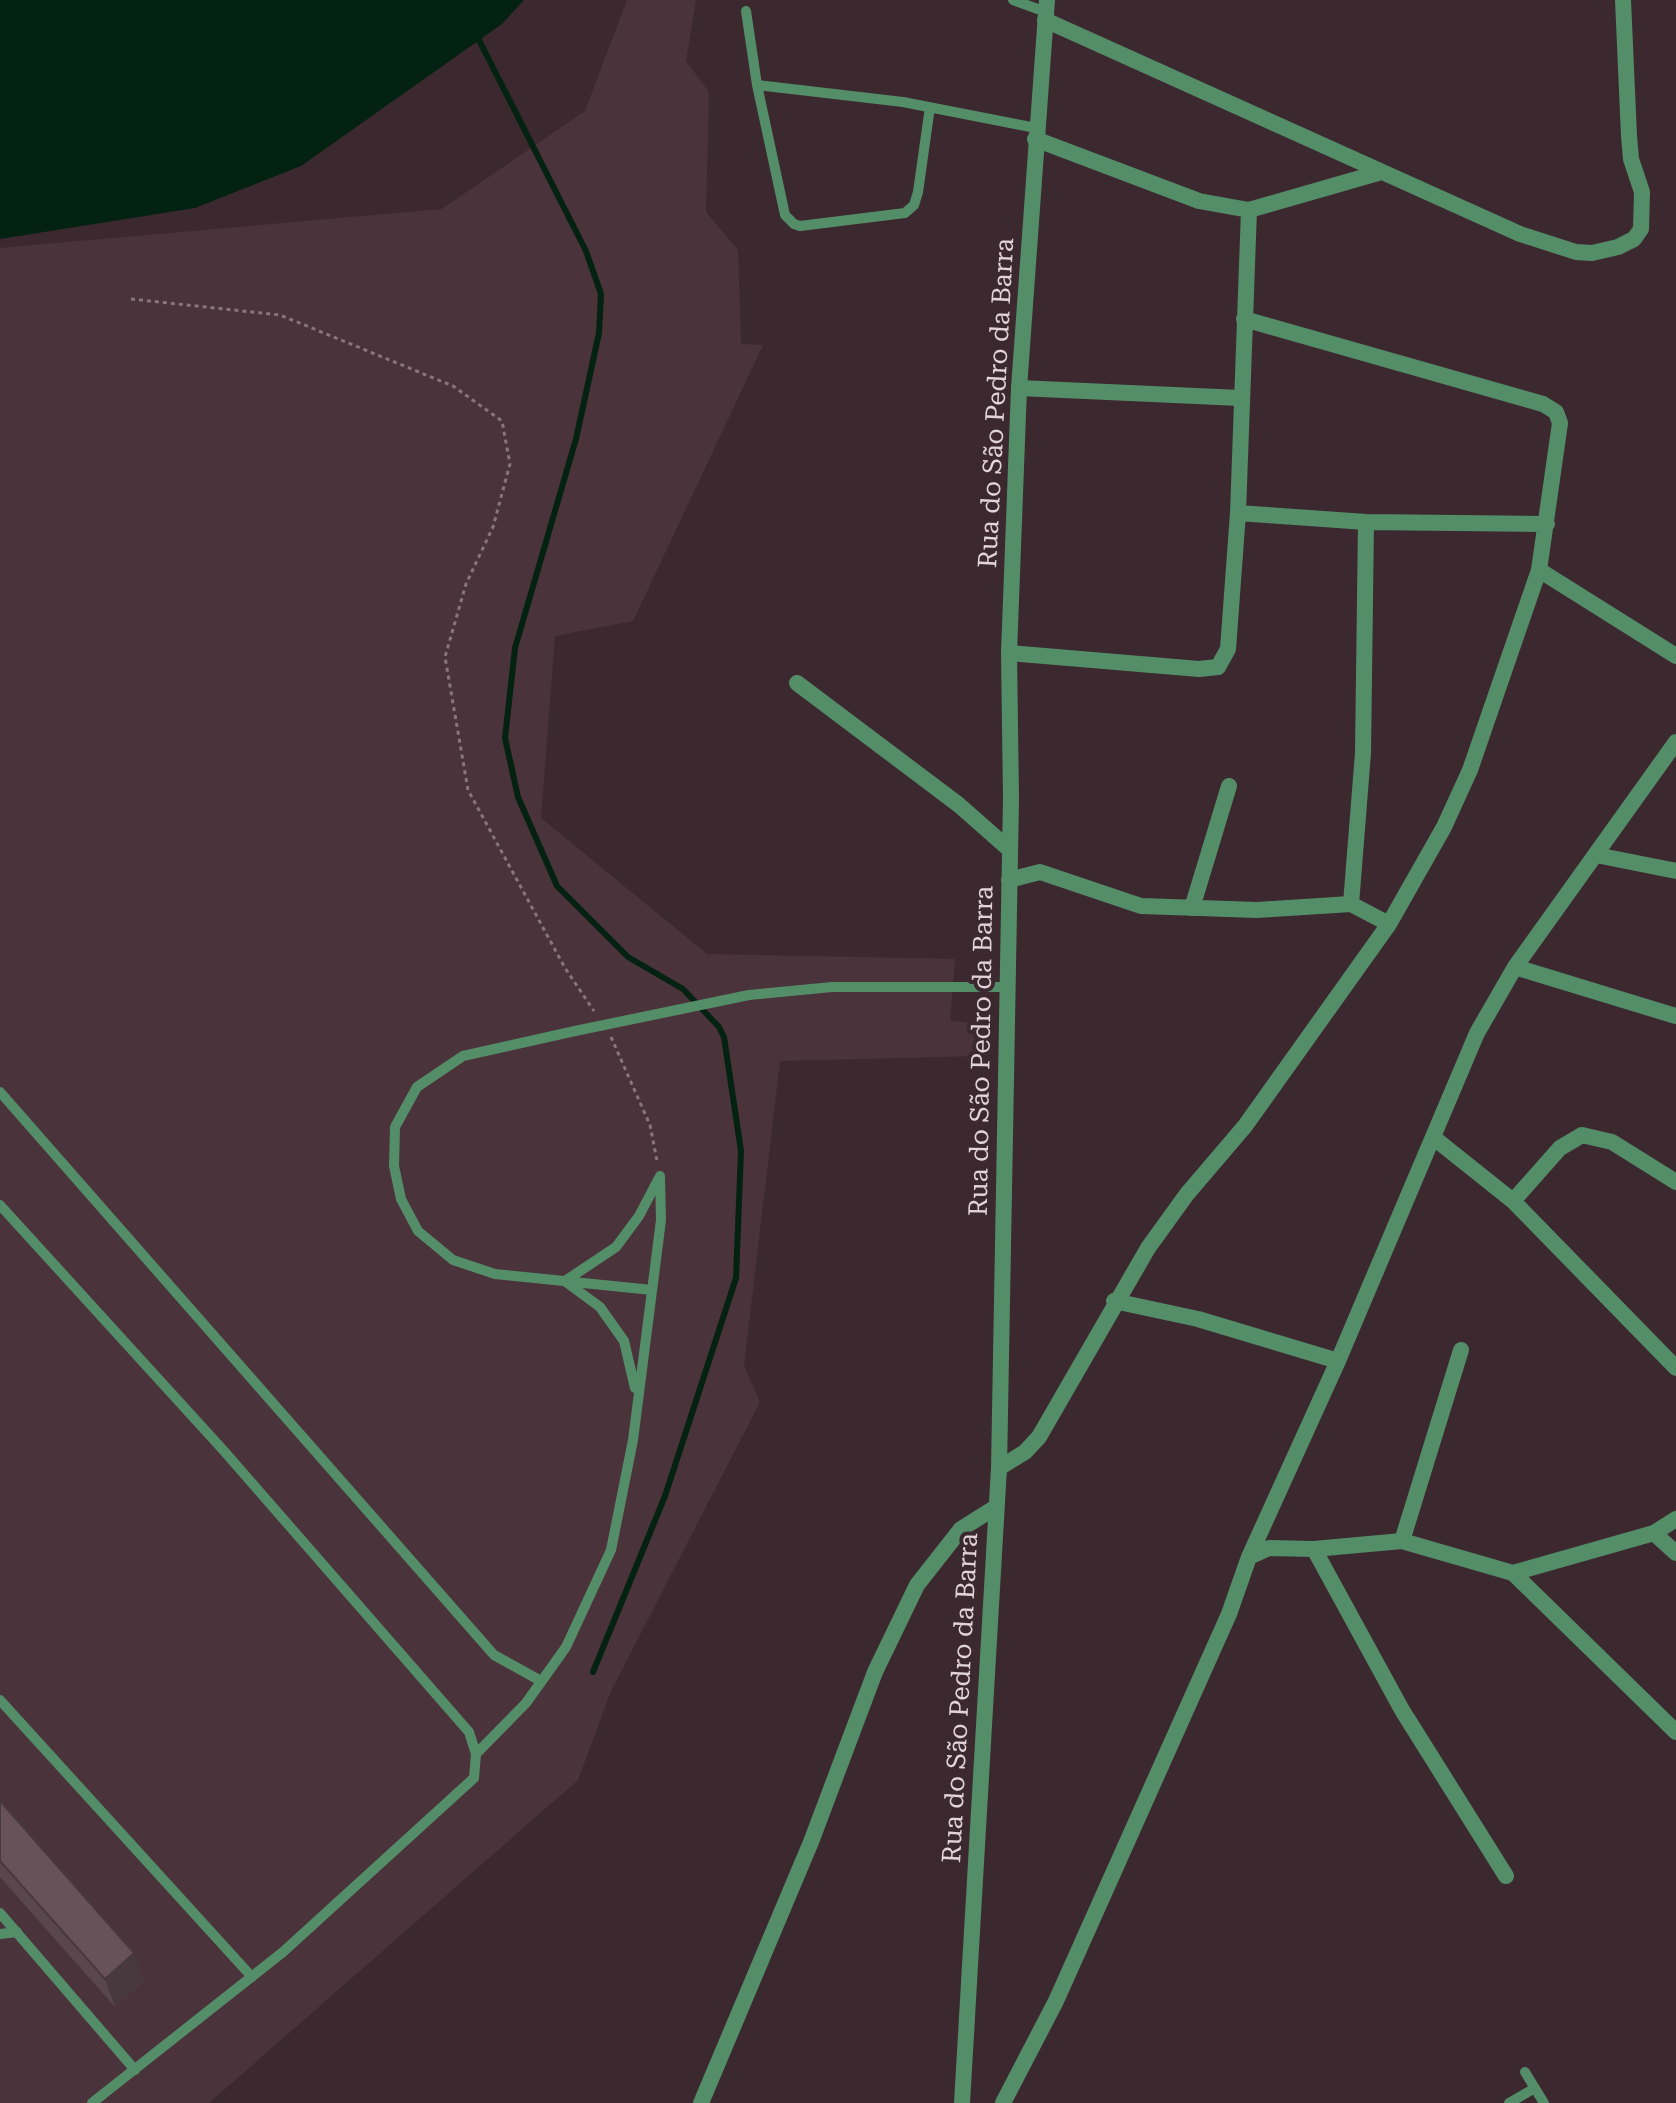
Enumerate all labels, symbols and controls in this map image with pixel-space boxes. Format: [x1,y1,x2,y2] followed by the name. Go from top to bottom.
[973,237,1021,569] street label: Rua do São Pedro da Barra
[964,886,1000,1216] street label: Rua do São Pedro da Barra
[937,1532,985,1864] street label: Rua do São Pedro da Barra

